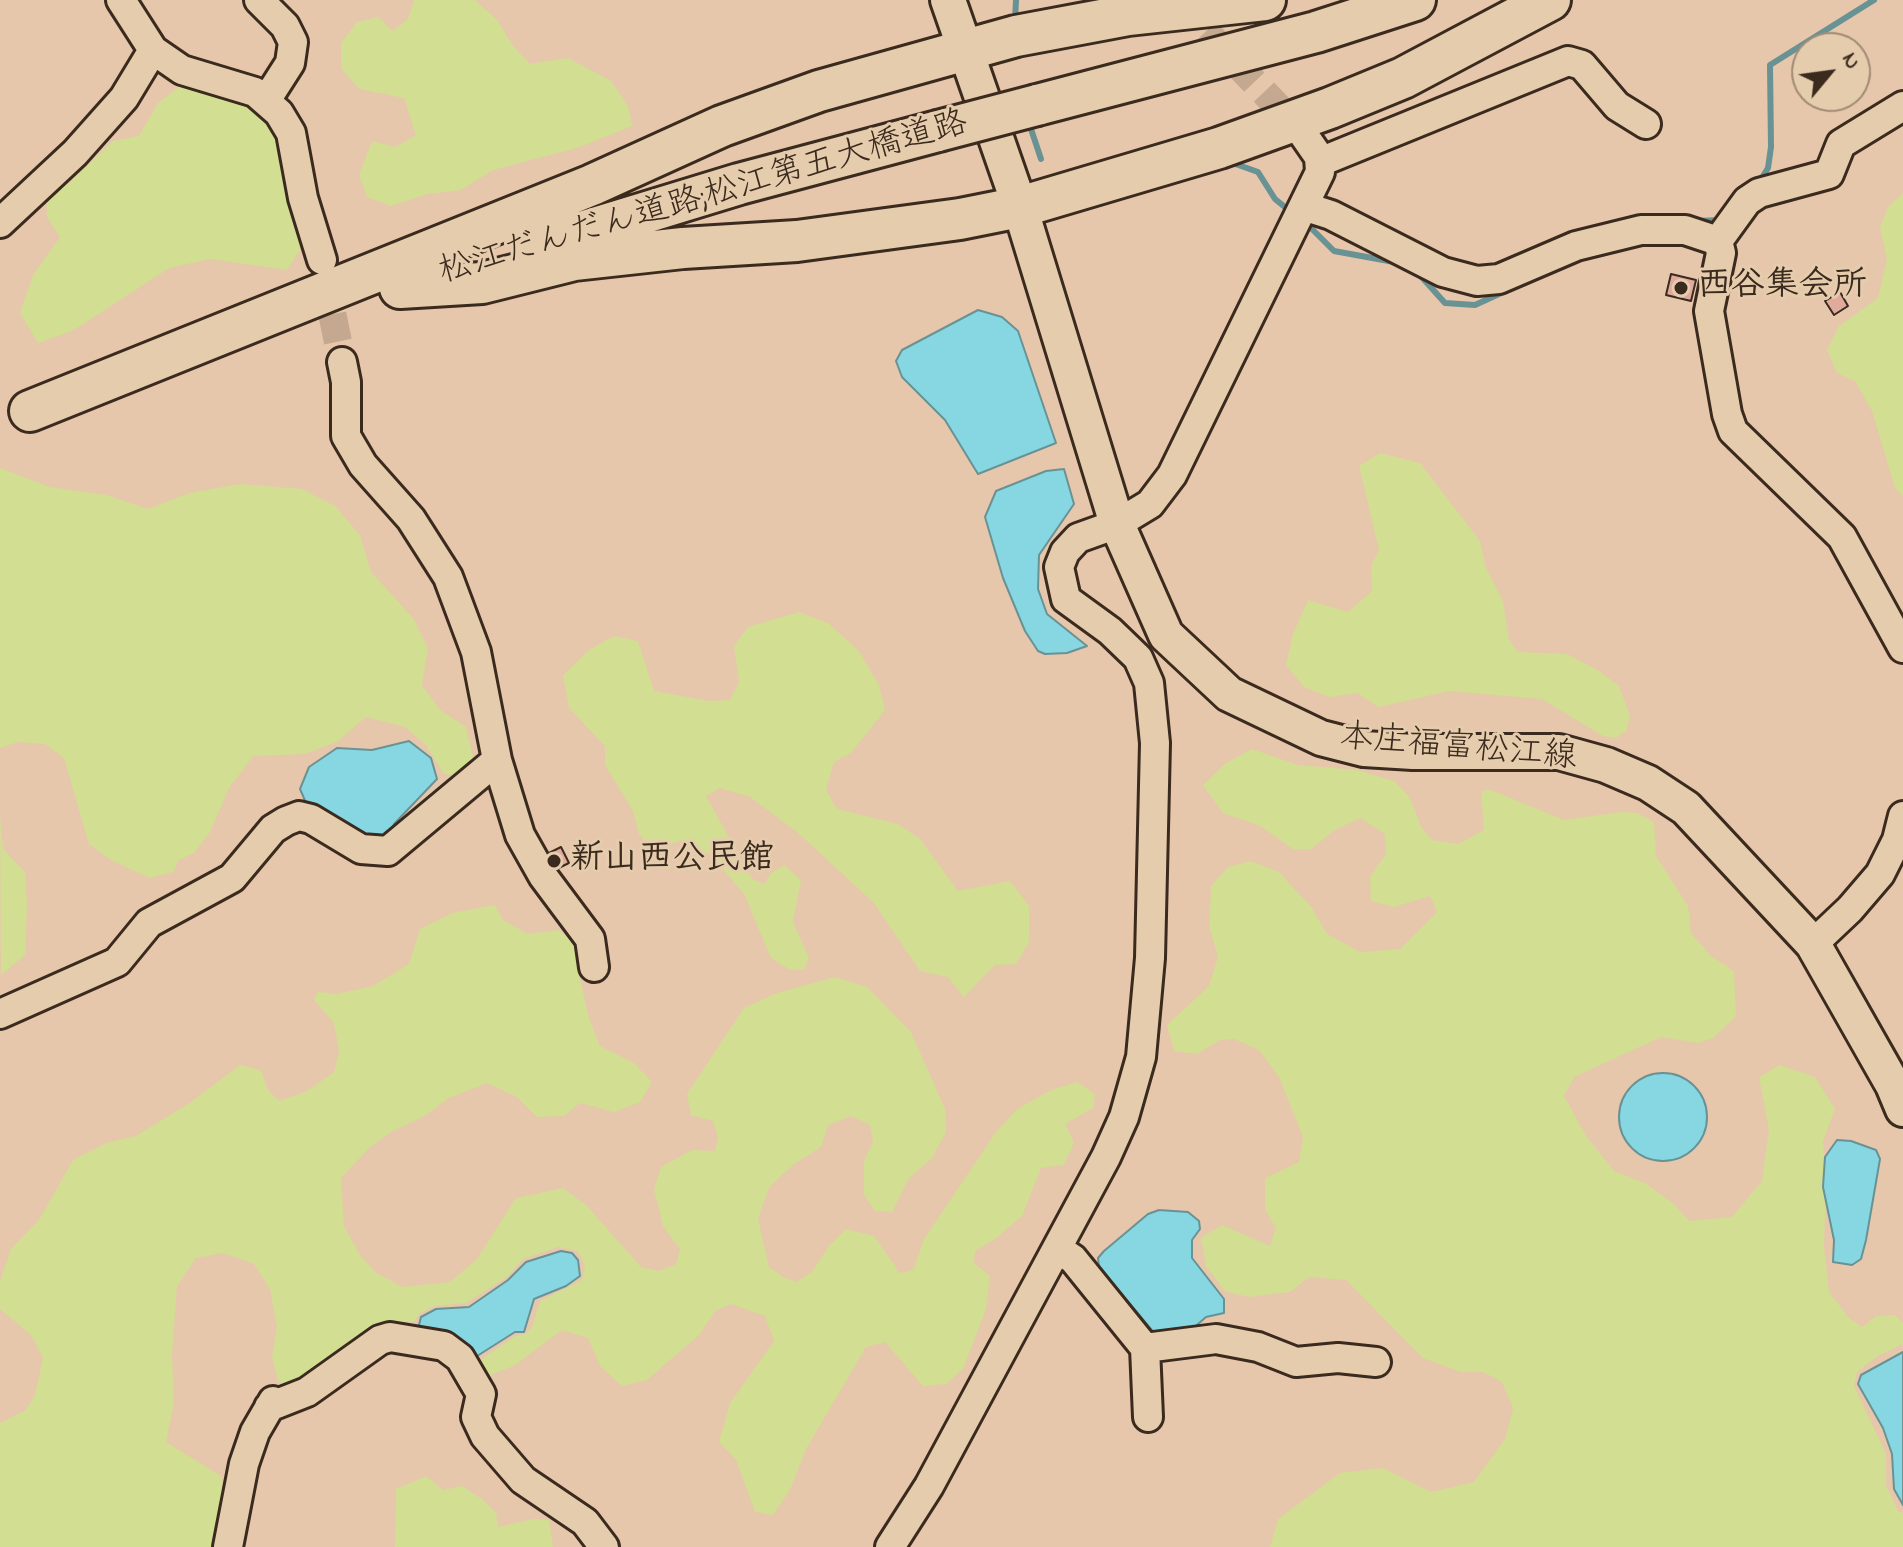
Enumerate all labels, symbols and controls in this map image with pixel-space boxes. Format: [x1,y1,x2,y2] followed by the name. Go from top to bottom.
[1791,32,1871,112] north arrow
[1833,47,1868,76] text: N
[435,105,973,295] street label: 松江だんだん道路;松江第五大橋道路
[1697,268,1867,308] place label: 西谷集会所
[1672,279,1690,297] marker: 西谷集会所
[1338,719,1578,781] street label: 本庄福富松江線
[570,841,774,881] place label: 新山西公民館
[545,852,563,870] marker: 新山西公民館

